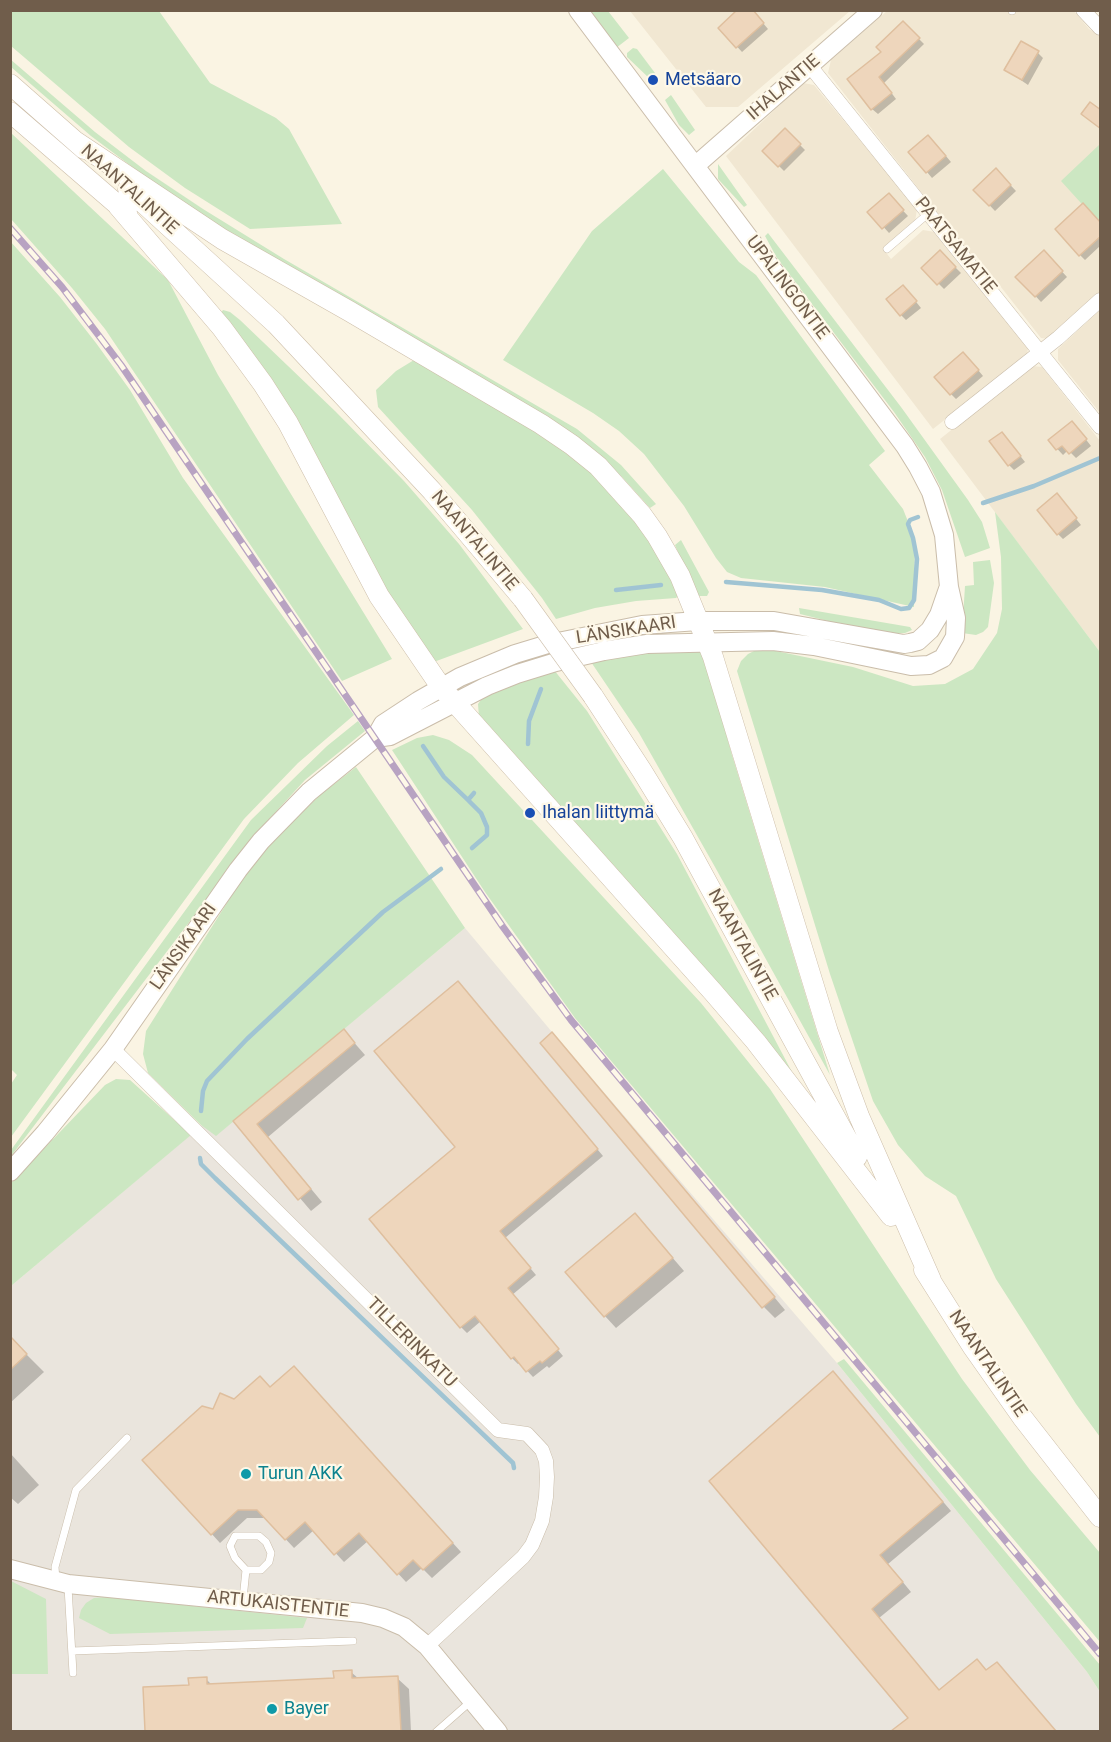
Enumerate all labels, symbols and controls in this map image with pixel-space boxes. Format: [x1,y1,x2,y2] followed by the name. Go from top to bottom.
[743,50,825,126] street label: IHALANTIE
[665,69,741,91] place label: Metsäaro
[646,73,660,87] marker: Metsäaro
[76,141,182,239] street label: NAANTALINTIE
[910,193,1000,299] street label: PAATSAMATIE
[741,232,833,344] street label: UPALINGONTIE
[426,487,522,595] street label: NAANTALINTIE
[575,612,677,650] street label: LÄNSIKAARI
[542,802,654,824] place label: Ihalan liittymä
[523,806,537,820] marker: Ihalan liittymä
[703,886,781,1004] street label: NAANTALINTIE
[146,900,222,994] street label: LÄNSIKAARI
[362,1294,460,1392] street label: TILLERINKATU
[943,1307,1031,1421] street label: NAANTALINTIE
[258,1463,343,1485] place label: Turun AKK
[239,1467,253,1481] marker: Turun AKK
[206,1587,350,1623] street label: ARTUKAISTENTIE
[284,1698,329,1720] place label: Bayer
[265,1702,279,1716] marker: Bayer

